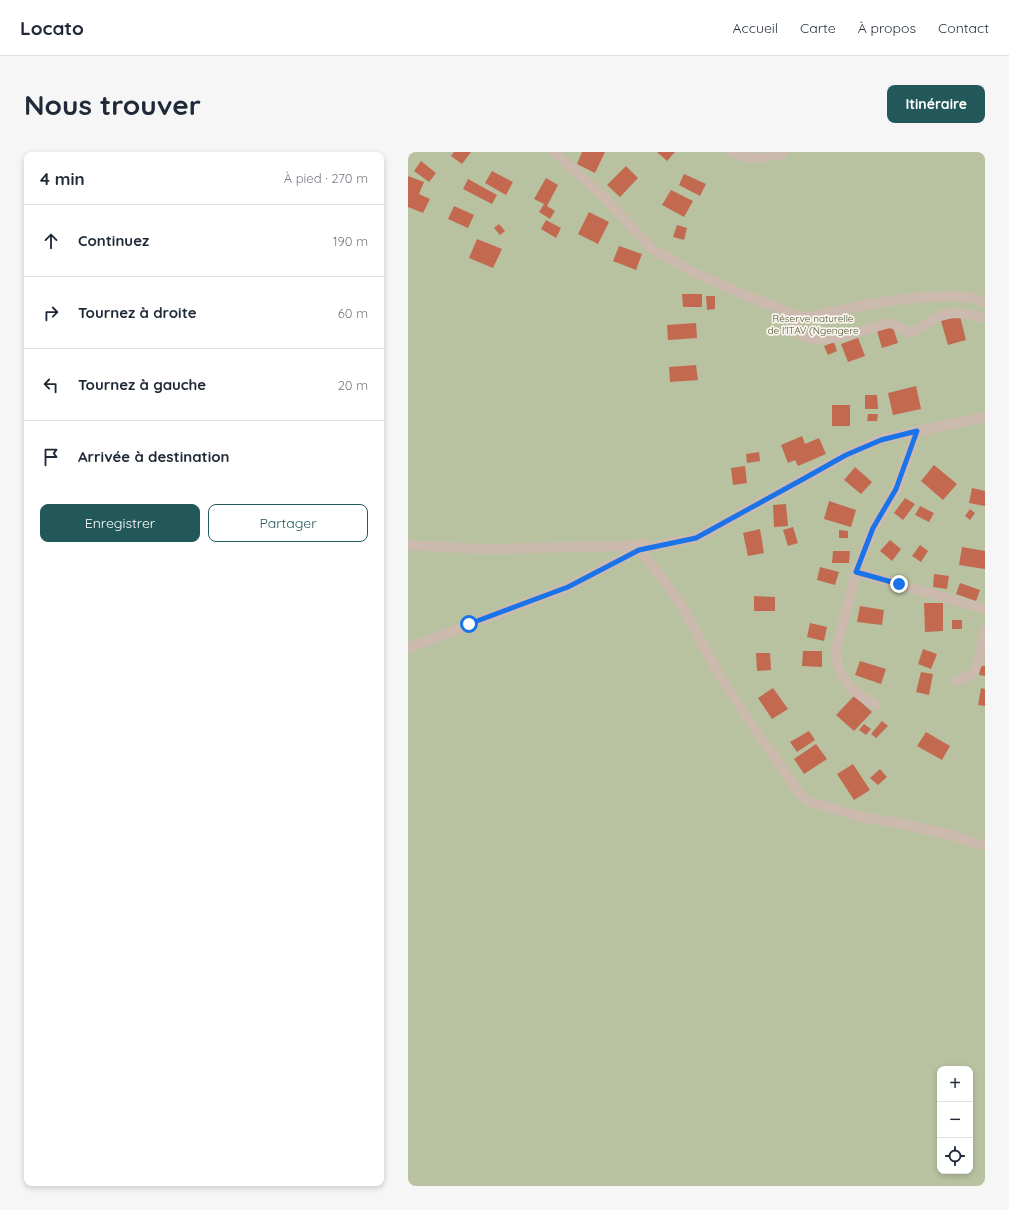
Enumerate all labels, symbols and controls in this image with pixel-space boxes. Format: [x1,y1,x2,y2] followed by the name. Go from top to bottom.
[20,16,84,40] text: Locato
[732,19,778,37] text: Accueil
[800,19,836,37] text: Carte
[858,19,916,37] text: À propos
[938,19,989,37] text: Contact
[887,85,985,123] button: Itinéraire
[24,87,201,122] text: Nous trouver
[40,168,85,189] text: 4 min
[284,170,368,186] text: À pied · 270 m
[40,230,62,252] icon: ahead
[78,231,149,250] text: Continuez
[333,233,368,249] text: 190 m
[40,302,62,324] icon: right
[78,303,197,322] text: Tournez à droite
[338,305,368,321] text: 60 m
[767,312,859,337] park label: Réserve naturelle de l'ITAV (Ngengere
[40,374,62,396] icon: left
[78,375,206,394] text: Tournez à gauche
[338,377,368,393] text: 20 m
[40,446,62,468] icon: arrive
[78,447,230,466] text: Arrivée à destination
[40,504,200,542] button: Enregistrer
[208,504,368,542] button: Partager
[890,575,908,593] route end
[460,615,478,633] route start
[937,1066,973,1174] map controls
[937,1066,973,1102] button: +
[937,1102,973,1138] button: −
[937,1138,973,1174] button: locate

